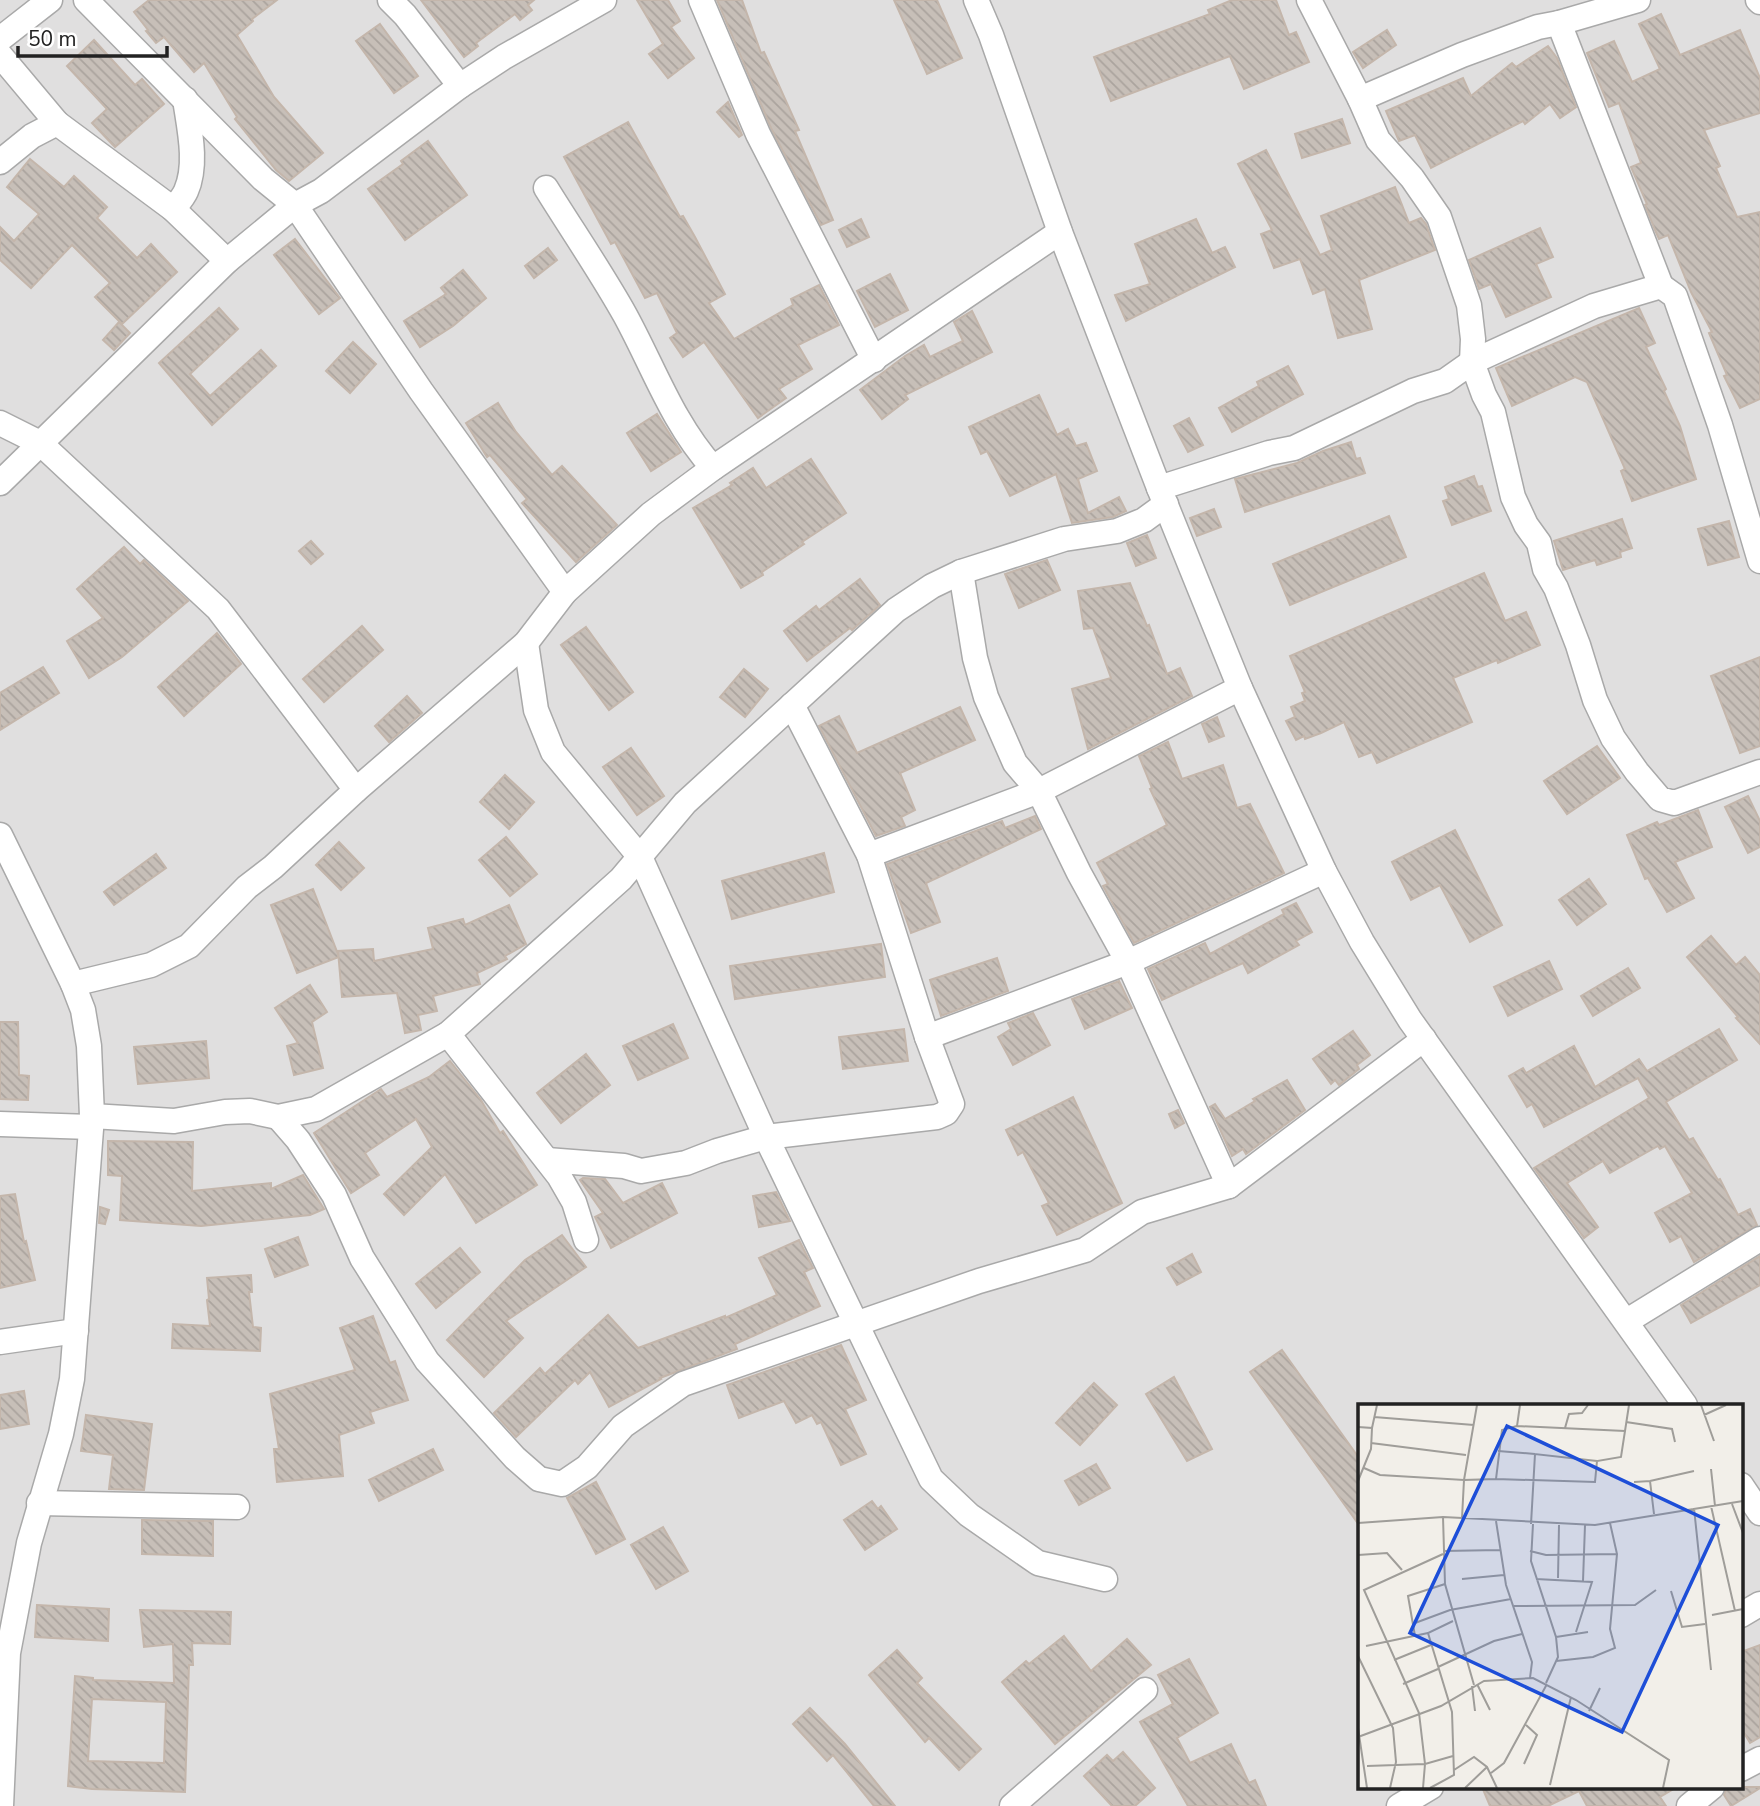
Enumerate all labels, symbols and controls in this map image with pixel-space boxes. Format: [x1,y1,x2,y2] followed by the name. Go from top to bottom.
[18,14,166,58] scale bar
[28,25,77,53] text: 50 m
[1358,1404,1742,1788] inset map

